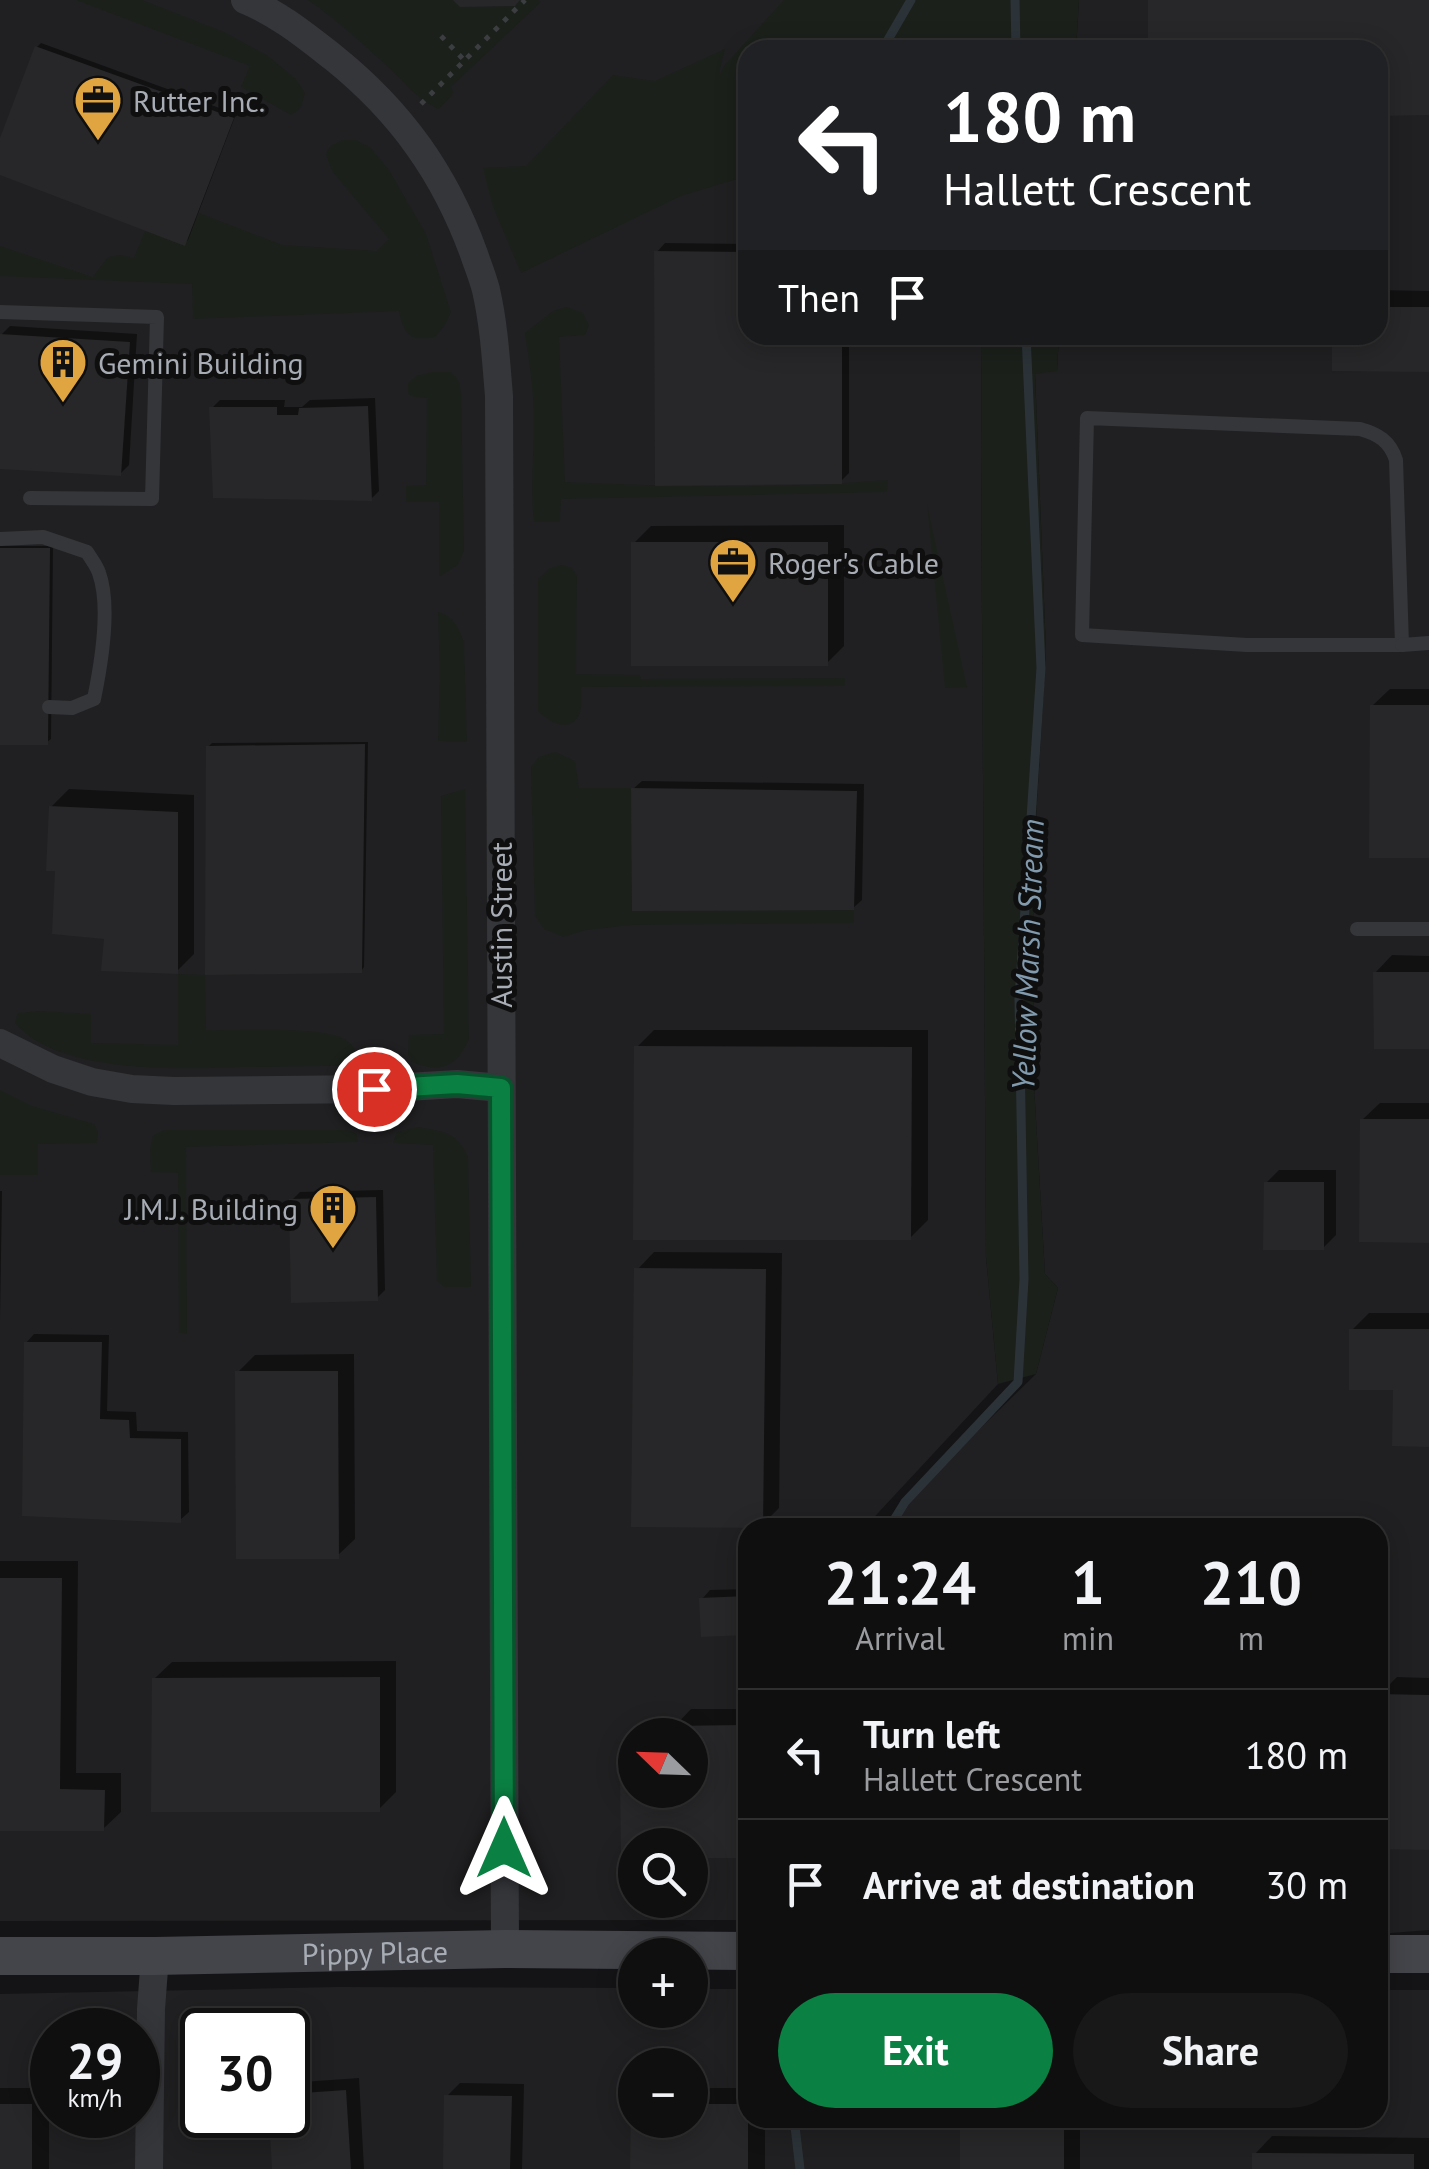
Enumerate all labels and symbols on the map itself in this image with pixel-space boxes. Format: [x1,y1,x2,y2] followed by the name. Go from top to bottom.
[72,74,124,142] office icon: Rutter Inc.
[133,81,265,120] place label: Rutter Inc.
[37,336,89,404] building icon: Gemini Building
[98,343,304,382] place label: Gemini Building
[707,536,759,604] office icon: Roger's Cable
[768,543,939,582] place label: Roger's Cable
[1001,818,1053,1092] water label: Yellow Marsh Stream
[481,842,520,1008] street label: Austin Street
[332,1047,417,1132] pin
[307,1182,359,1250] building icon: J.M.J. Building
[123,1189,298,1228] place label: J.M.J. Building
[618,1718,708,1808] north arrow
[452,1796,556,1900] position arrow
[301,1931,449,1973] street label: Pippy Place
[180,2008,310,2138] speed limit sign: 30

